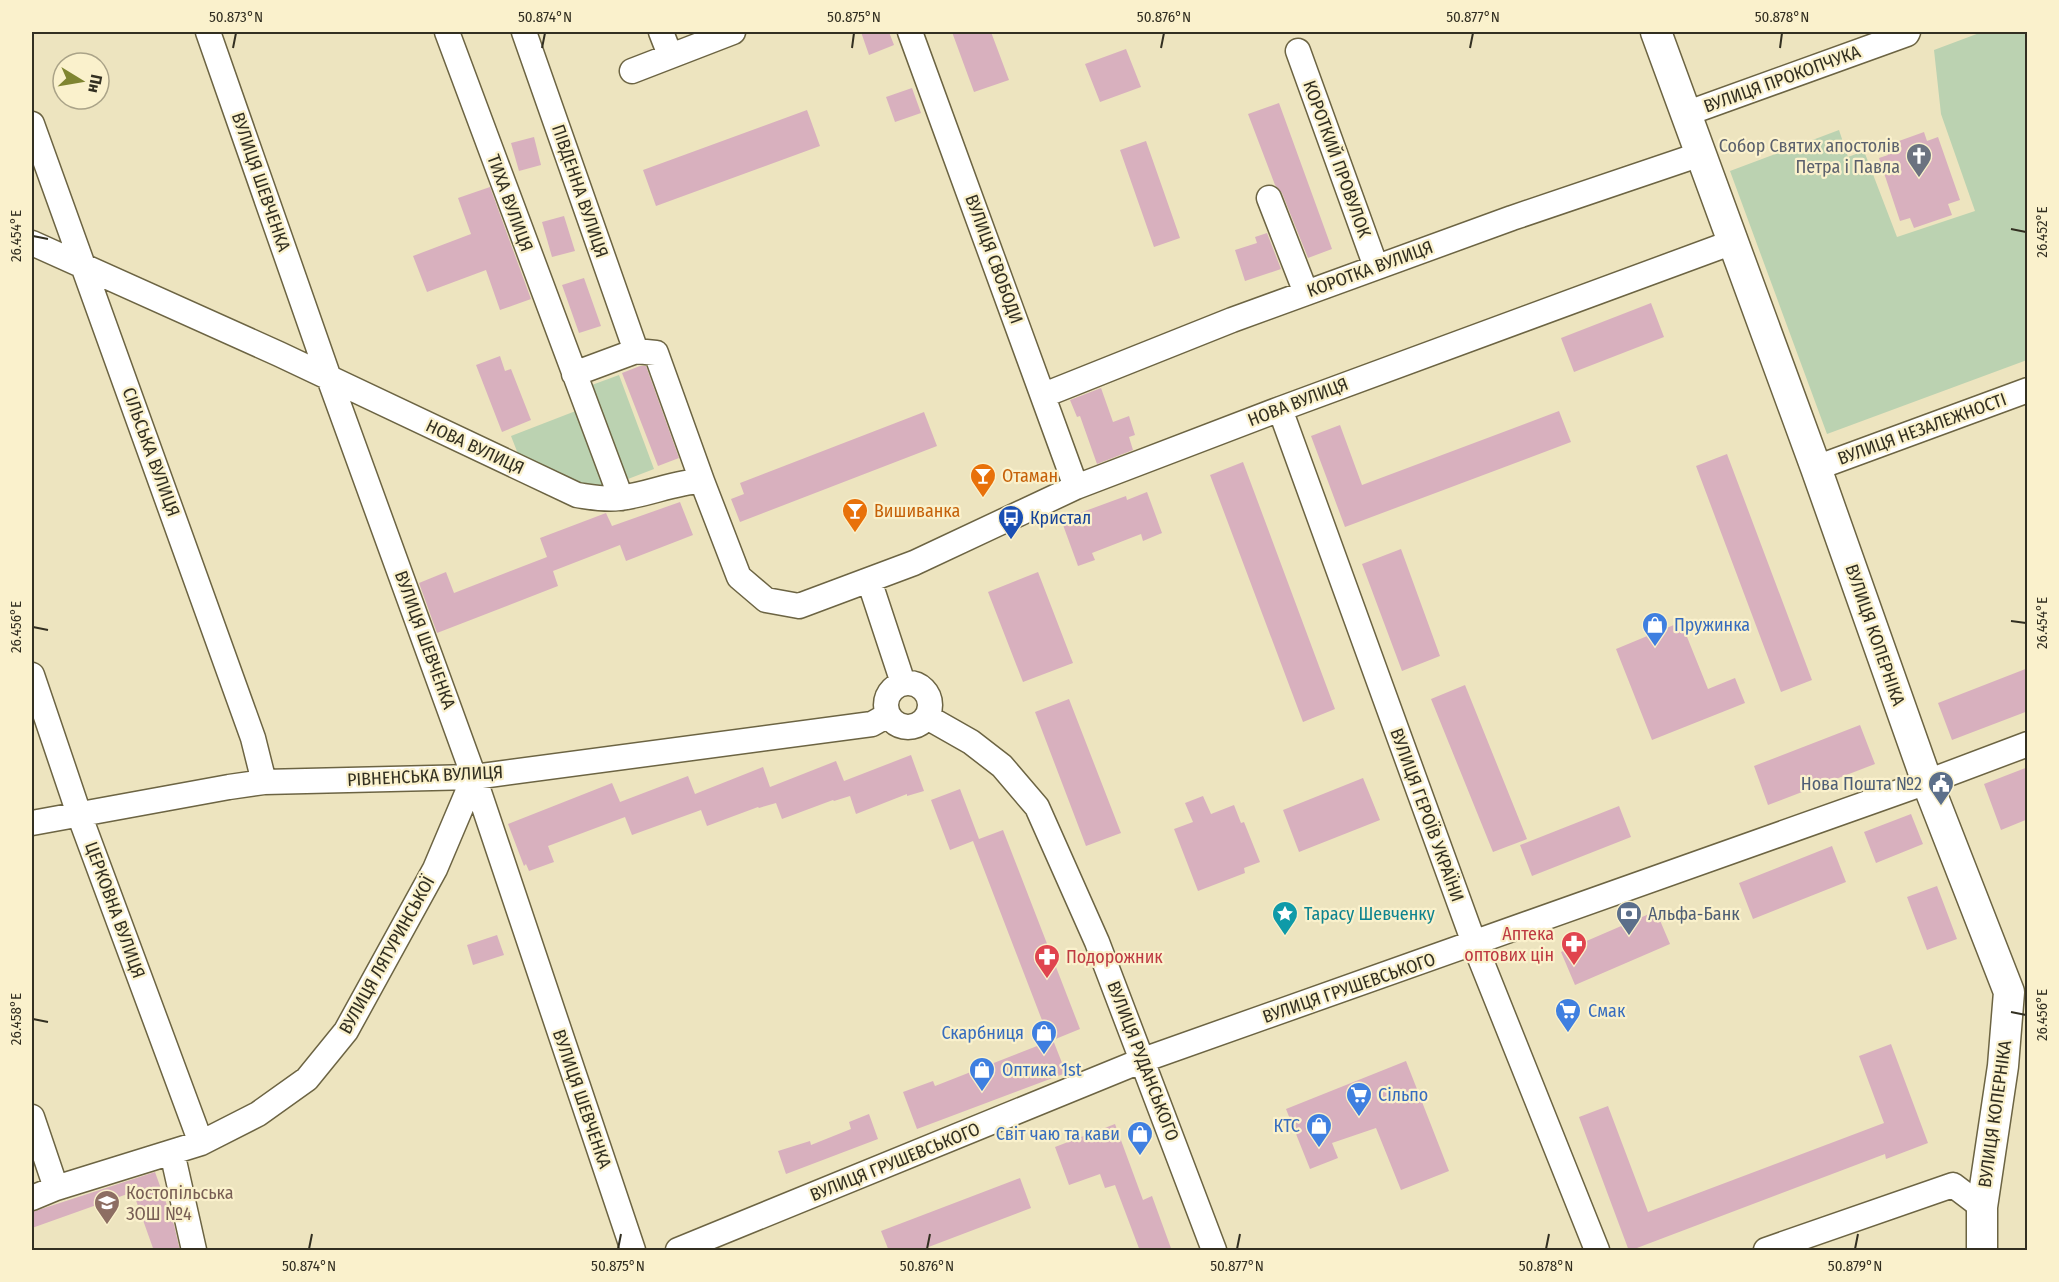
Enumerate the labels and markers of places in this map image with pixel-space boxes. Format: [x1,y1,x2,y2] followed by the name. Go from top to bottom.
[1719,135,1900,178] place label: Собор Святих апостолів Петра і Павла
[1904,141,1934,179] church icon: Собор Святих апостолів Петра і Павла
[968,461,998,499] bar icon: Отаман
[1002,465,1058,487] place label: Отаман
[840,496,870,534] bar icon: Вишиванка
[874,500,961,522] place label: Вишиванка
[996,503,1026,541] bus stop icon: Кристал
[1030,507,1091,529] place label: Кристал
[1640,610,1670,648] shop icon: Пружинка
[1674,614,1750,636] place label: Пружинка
[1926,769,1956,807] public building icon: Нова Пошта №2
[1801,773,1922,795] place label: Нова Пошта №2
[1270,899,1300,937] place icon: Тарасу Шевченку
[1614,899,1644,937] bank icon: Альфа-Банк
[1304,903,1435,925] place label: Тарасу Шевченку
[1648,903,1740,925] place label: Альфа-Банк
[1464,923,1554,966] place label: Аптека оптових цін
[1559,929,1589,967] pharmacy icon: Аптека оптових цін
[1032,942,1062,980] pharmacy icon: Подорожник
[1066,946,1163,968] place label: Подорожник
[1553,996,1583,1034] supermarket icon: Смак
[1588,1000,1626,1022] place label: Смак
[1029,1018,1059,1056] shop icon: Скарбниця
[942,1022,1024,1044] place label: Скарбниця
[967,1055,997,1093] shop icon: Оптика 1st
[1002,1059,1082,1081] place label: Оптика 1st
[1344,1080,1374,1118] supermarket icon: Сільпо
[1378,1084,1428,1106] place label: Сільпо
[1304,1111,1334,1149] shop icon: КТС
[1274,1115,1300,1137] place label: КТС
[1125,1119,1155,1157] shop icon: Світ чаю та кави
[996,1123,1120,1145] place label: Світ чаю та кави
[126,1182,234,1225] place label: Костопільська ЗОШ №4
[92,1188,122,1226] school or university icon: Костопільська ЗОШ №4

